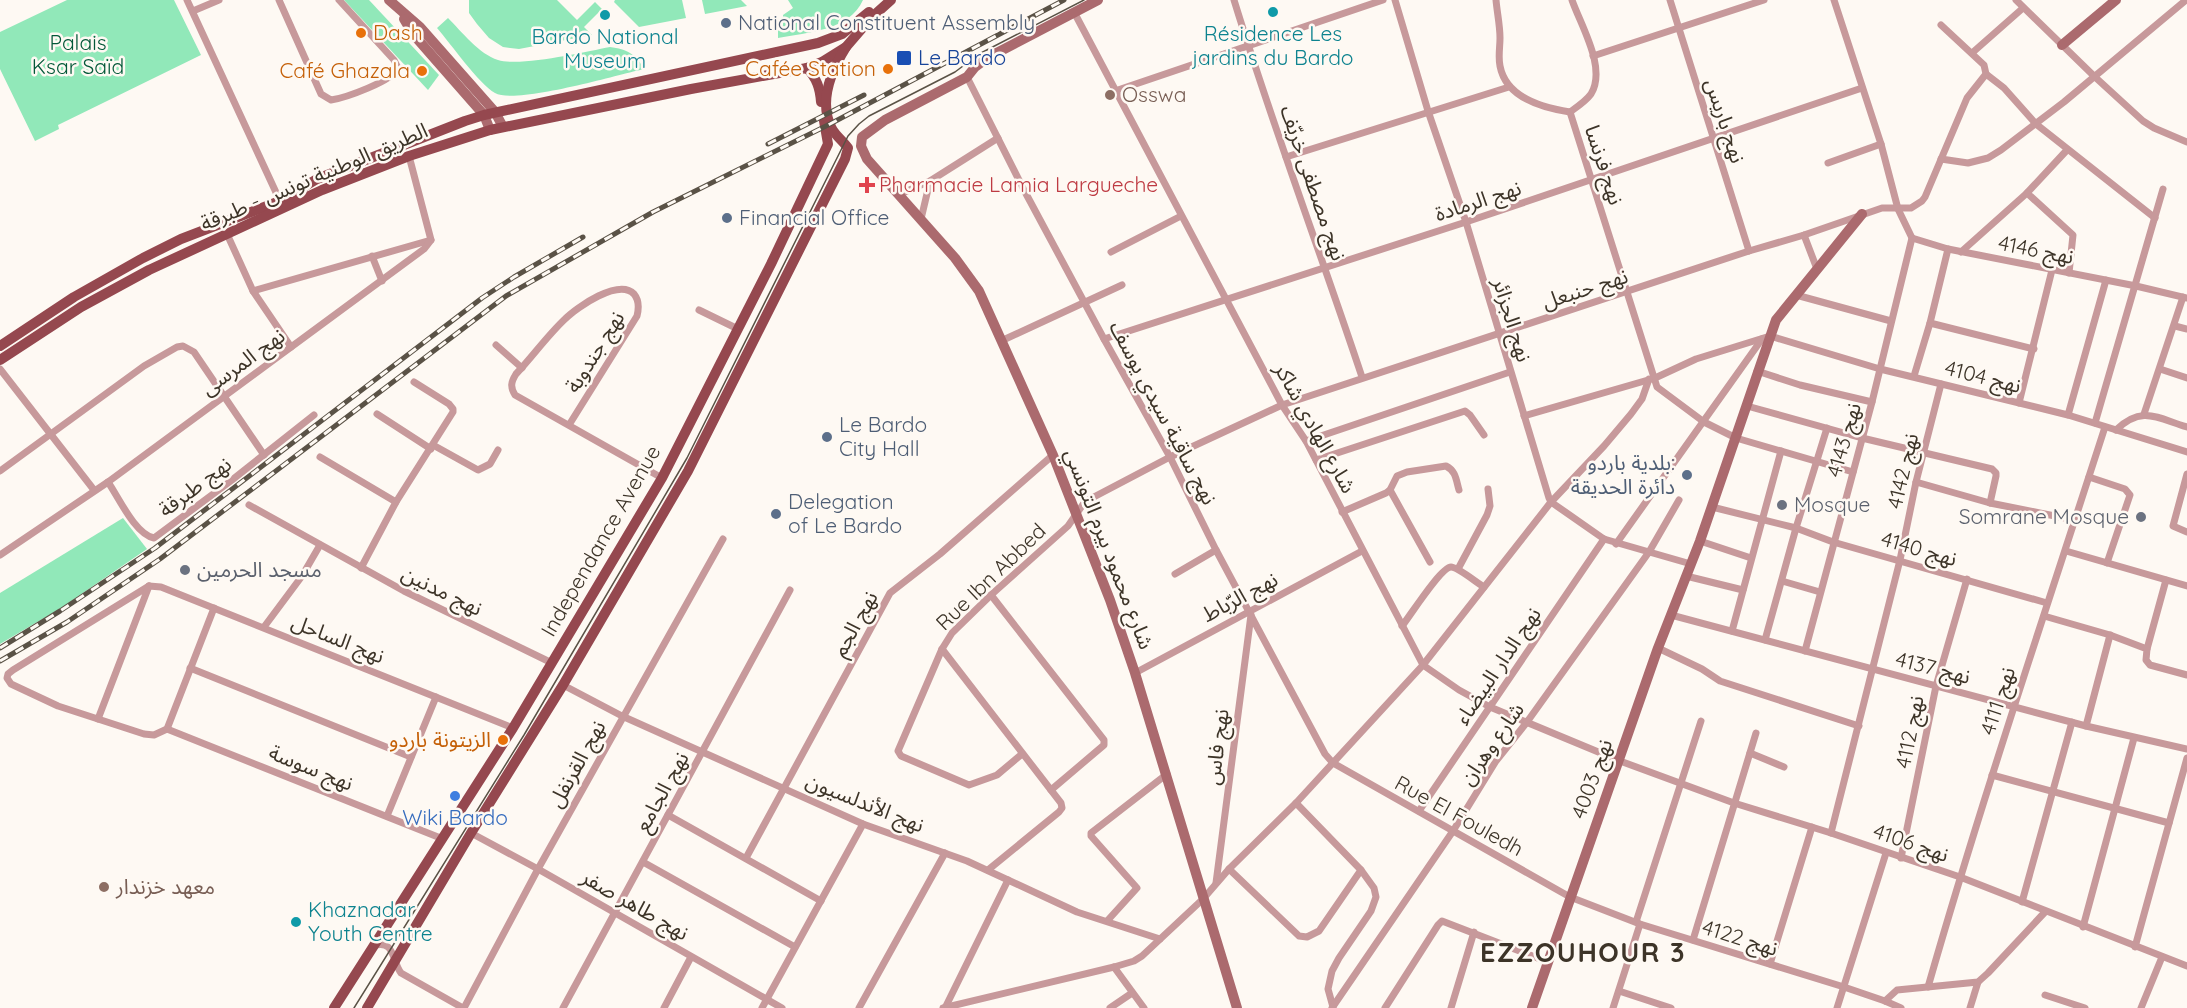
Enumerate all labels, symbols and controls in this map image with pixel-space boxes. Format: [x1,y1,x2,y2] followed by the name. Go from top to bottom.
[1266,5,1280,19] marker: Résidence Les jardins du Bardo
[598,8,612,22] marker: Bardo National Museum
[738,9,1035,35] place label: National Constituent Assembly
[719,16,733,30] marker: National Constituent Assembly
[373,19,423,45] place label: Dash
[1191,20,1354,70] place label: Résidence Les jardins du Bardo
[531,23,679,73] place label: Bardo National Museum
[354,26,368,40] marker: Dash
[32,29,124,79] park label: Palais Ksar Saïd
[918,44,1006,70] place label: Le Bardo
[895,49,913,67] marker: Le Bardo
[745,55,876,81] place label: Cafée Station
[280,57,410,83] place label: Café Ghazala
[881,62,895,76] marker: Cafée Station
[415,64,429,78] marker: Café Ghazala
[1697,75,1752,167] street label: نهج باريس
[1122,81,1186,107] place label: Osswa
[1103,88,1117,102] marker: Osswa
[1272,102,1353,265] street label: نهج مصطفى خريّف
[196,116,432,237] street label: الطريق الوطنية تونس - طبرقة
[1577,122,1630,209] street label: نهج فرنسا
[879,171,1158,197] place label: Pharmacie Lamia Largueche
[1431,174,1525,229] street label: نهج الرمادة
[860,178,874,192] marker: Pharmacie Lamia Largueche
[739,204,889,230] place label: Financial Office
[720,211,734,225] marker: Financial Office
[1996,229,2076,272] street label: نهج 4146
[1538,262,1632,317] street label: نهج حنبعل
[1485,274,1538,366] street label: نهج الجزائر
[559,306,632,399] street label: نهج جندوبة
[1101,316,1223,511] street label: نهج ساقية سيدي يوسف
[195,322,291,403] street label: نهج المرسى
[1942,354,2024,401] street label: نهج 4104
[1265,357,1362,499] street label: شارع الهادي شاكر
[1820,400,1869,481] street label: نهج 4143
[839,411,927,461] place label: Le Bardo City Hall
[820,430,834,444] marker: Le Bardo City Hall
[1881,430,1926,512] street label: نهج 4142
[535,440,666,641] street label: Independance Avenue
[1056,445,1160,654] street label: شارع محمود بيرم التونسي
[1571,449,1675,499] place label: بلدية باردو: دائرة الحديقة
[153,450,238,524] street label: نهج طبرقة
[1680,468,1694,482] marker: بلدية باردو: دائرة الحديقة
[788,488,902,538] place label: Delegation of Le Bardo
[1794,491,1870,517] place label: Mosque
[1775,498,1789,512] marker: Mosque
[1959,503,2129,529] place label: Somrane Mosque
[769,507,783,521] marker: Delegation of Le Bardo
[2134,510,2148,524] marker: Somrane Mosque
[930,517,1051,635] street label: Rue Ibn Abbed
[1878,525,1960,574] street label: نهج 4140
[197,556,322,582] place label: مسجد الحرمين
[396,559,487,623] street label: نهج مدنين
[178,563,192,577] marker: مسجد الحرمين
[1197,565,1283,630] street label: نهج الرّباط
[825,586,885,662] street label: نهج الجم
[1448,602,1548,731] street label: نهج الدار البيضاء
[287,608,389,671] street label: نهج الساحل
[1892,645,1973,692] street label: نهج 4137
[1974,663,2023,739] street label: نهج 4111
[1889,693,1932,771] street label: نهج 4112
[1453,697,1532,792] street label: شارع وهران
[1198,707,1237,787] street label: نهج فاس
[542,715,613,813] street label: نهج القرنفل
[389,726,491,752] place label: الزيتونة باردو
[496,733,510,747] marker: الزيتونة باردو
[1565,735,1620,823] street label: نهج 4003
[264,738,357,799] street label: نهج سوسة
[628,747,696,838] street label: نهج الجامع
[801,767,928,840] street label: نهج الأندلسيون
[1391,769,1528,861] street label: Rue El Fouledh
[448,789,462,803] marker: Wiki Bardo
[402,804,508,830] place label: Wiki Bardo
[1869,817,1953,870] street label: نهج 4106
[575,862,694,948] street label: نهج طاهر صفر
[115,873,215,899] place label: معهد خزندار
[97,880,111,894] marker: معهد خزندار
[308,896,433,946] place label: Khaznadar Youth Centre
[1698,913,1781,964] street label: نهج 4122
[289,915,303,929] marker: Khaznadar Youth Centre
[1480,935,1686,969] district label: EZZOUHOUR 3

